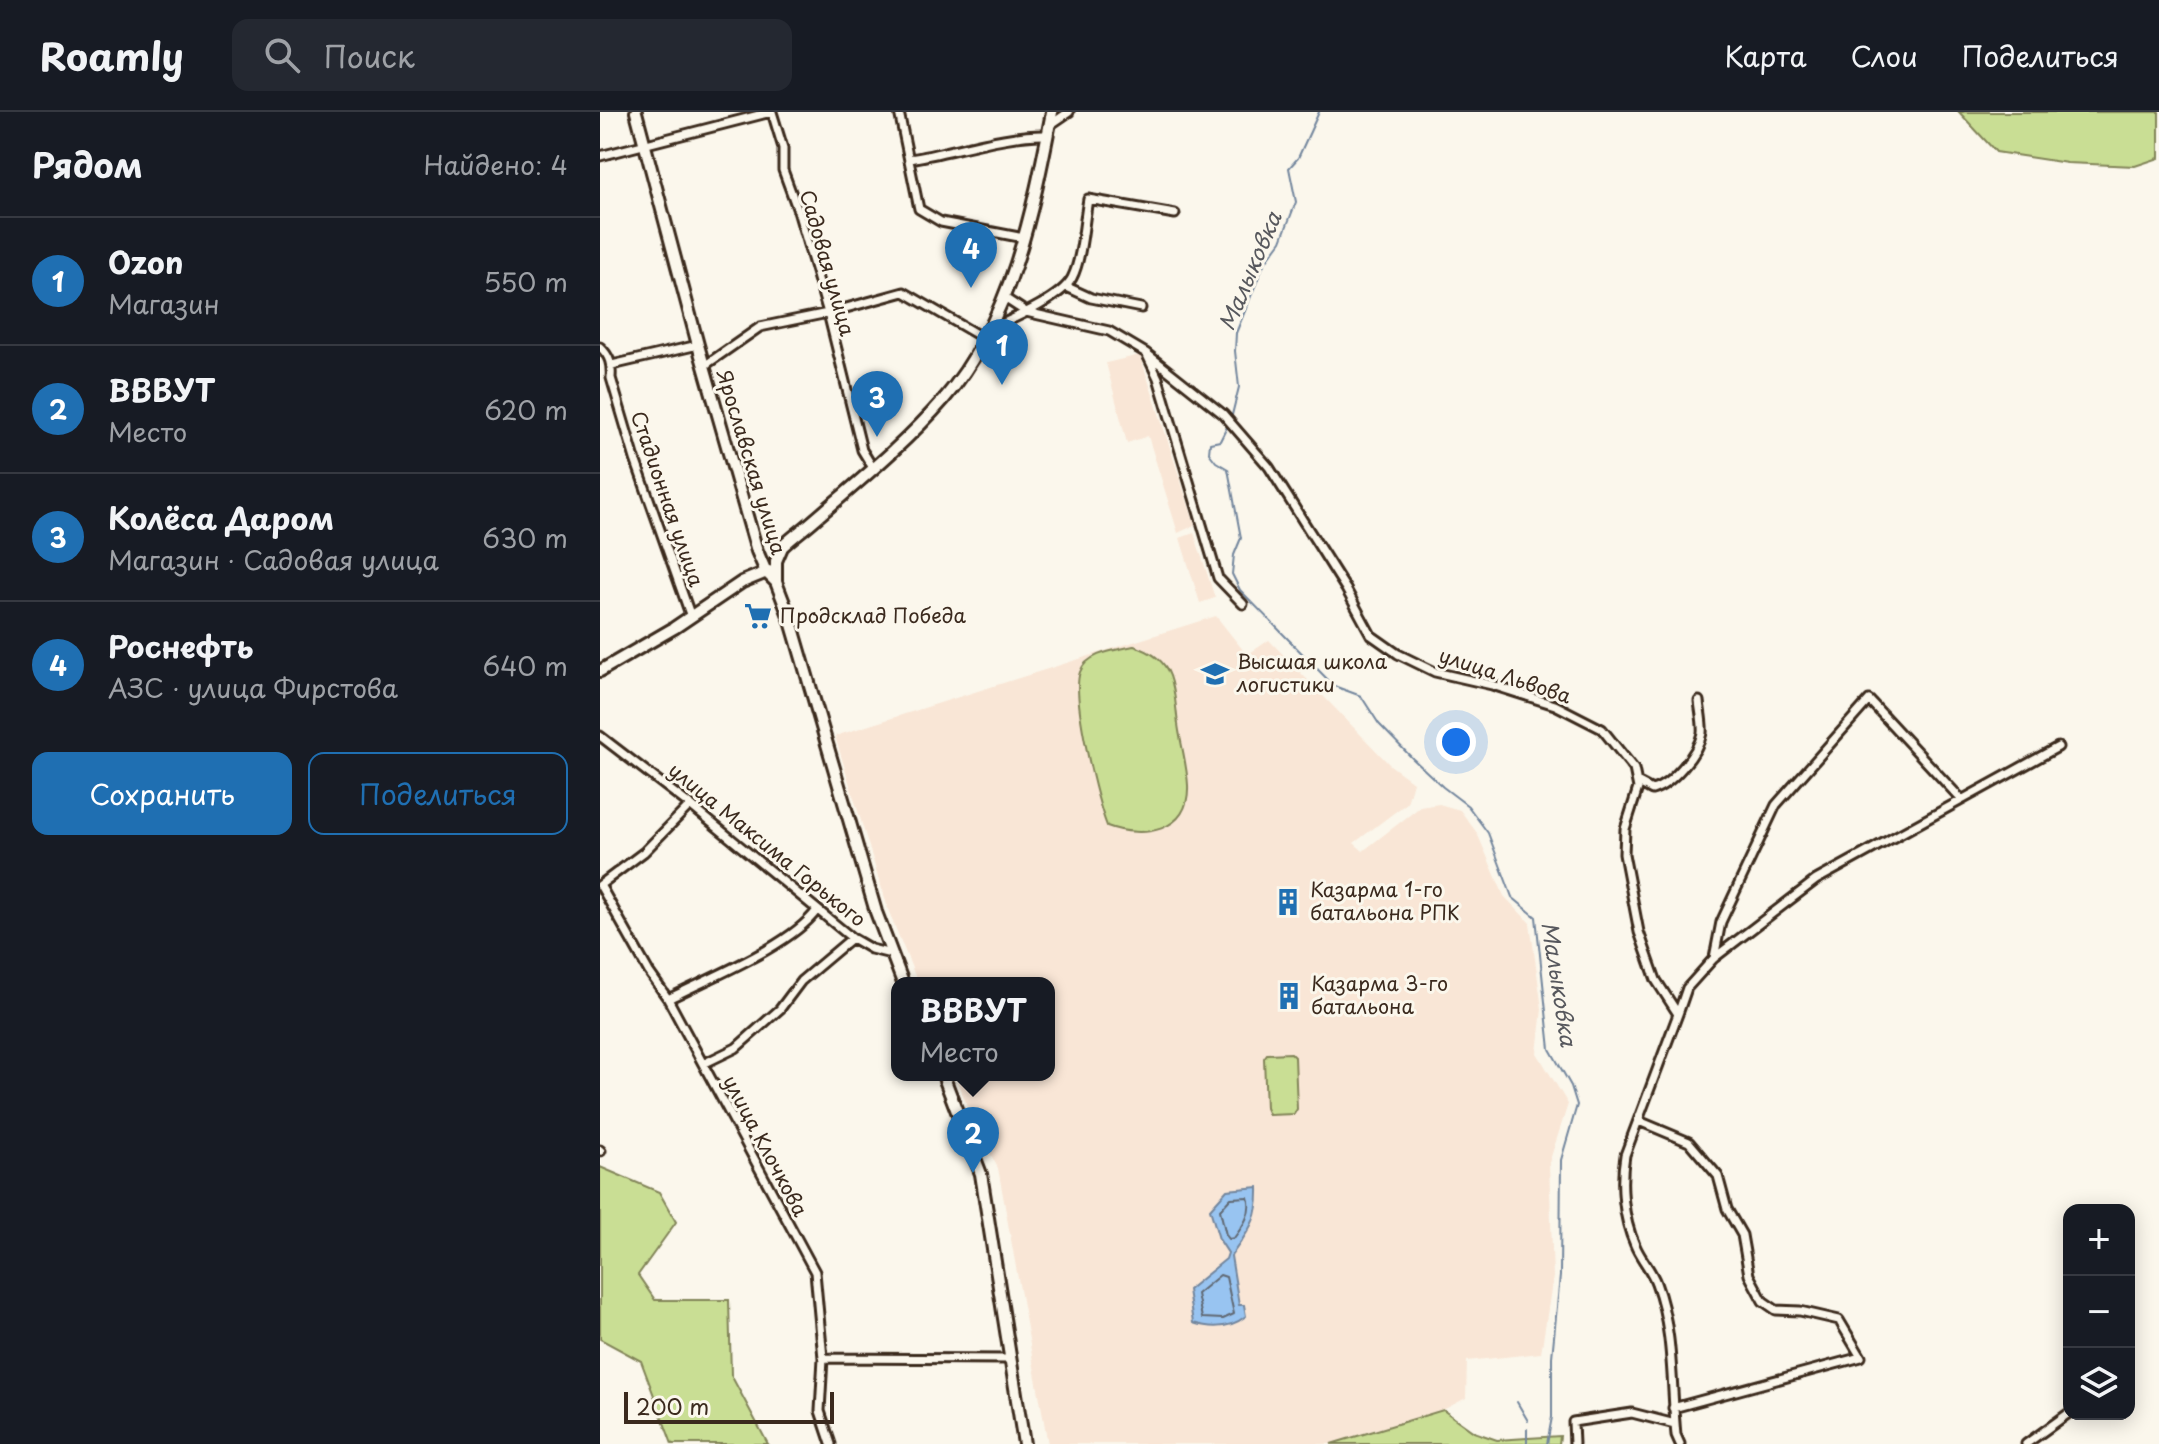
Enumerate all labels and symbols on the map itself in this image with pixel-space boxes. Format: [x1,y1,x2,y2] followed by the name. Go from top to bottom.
[793,186,863,340] street label: Садовая улица
[1209,205,1289,335] water label: Малыковка
[945,222,997,288] pin: 4
[976,319,1028,385] pin: 1
[709,365,795,558] street label: Ярославская улица
[851,371,903,437] pin: 3
[624,407,712,591] street label: Стадионная улица
[780,600,967,630] place label: Продсклад Победа
[743,601,773,631] supermarket icon: Продсклад Победа
[1435,640,1576,711] street label: улица Львова
[1236,646,1388,699] place label: Высшая школа логистики
[1200,659,1230,689] school or university icon: Высшая школа логистики
[1436,722,1476,762] your location
[662,755,873,934] street label: улица Максима Горького
[1310,874,1460,927] place label: Казарма 1-го батальона РПК
[1273,887,1303,917] building icon: Казарма 1-го батальона РПК
[1534,919,1587,1050] water label: Малыковка
[1311,968,1448,1021] place label: Казарма 3-го батальона
[1274,981,1304,1011] building icon: Казарма 3-го батальона
[716,1070,816,1222] street label: улица Клочкова
[947,1107,999,1173] pin: 2
[624,1388,834,1424] scale bar

